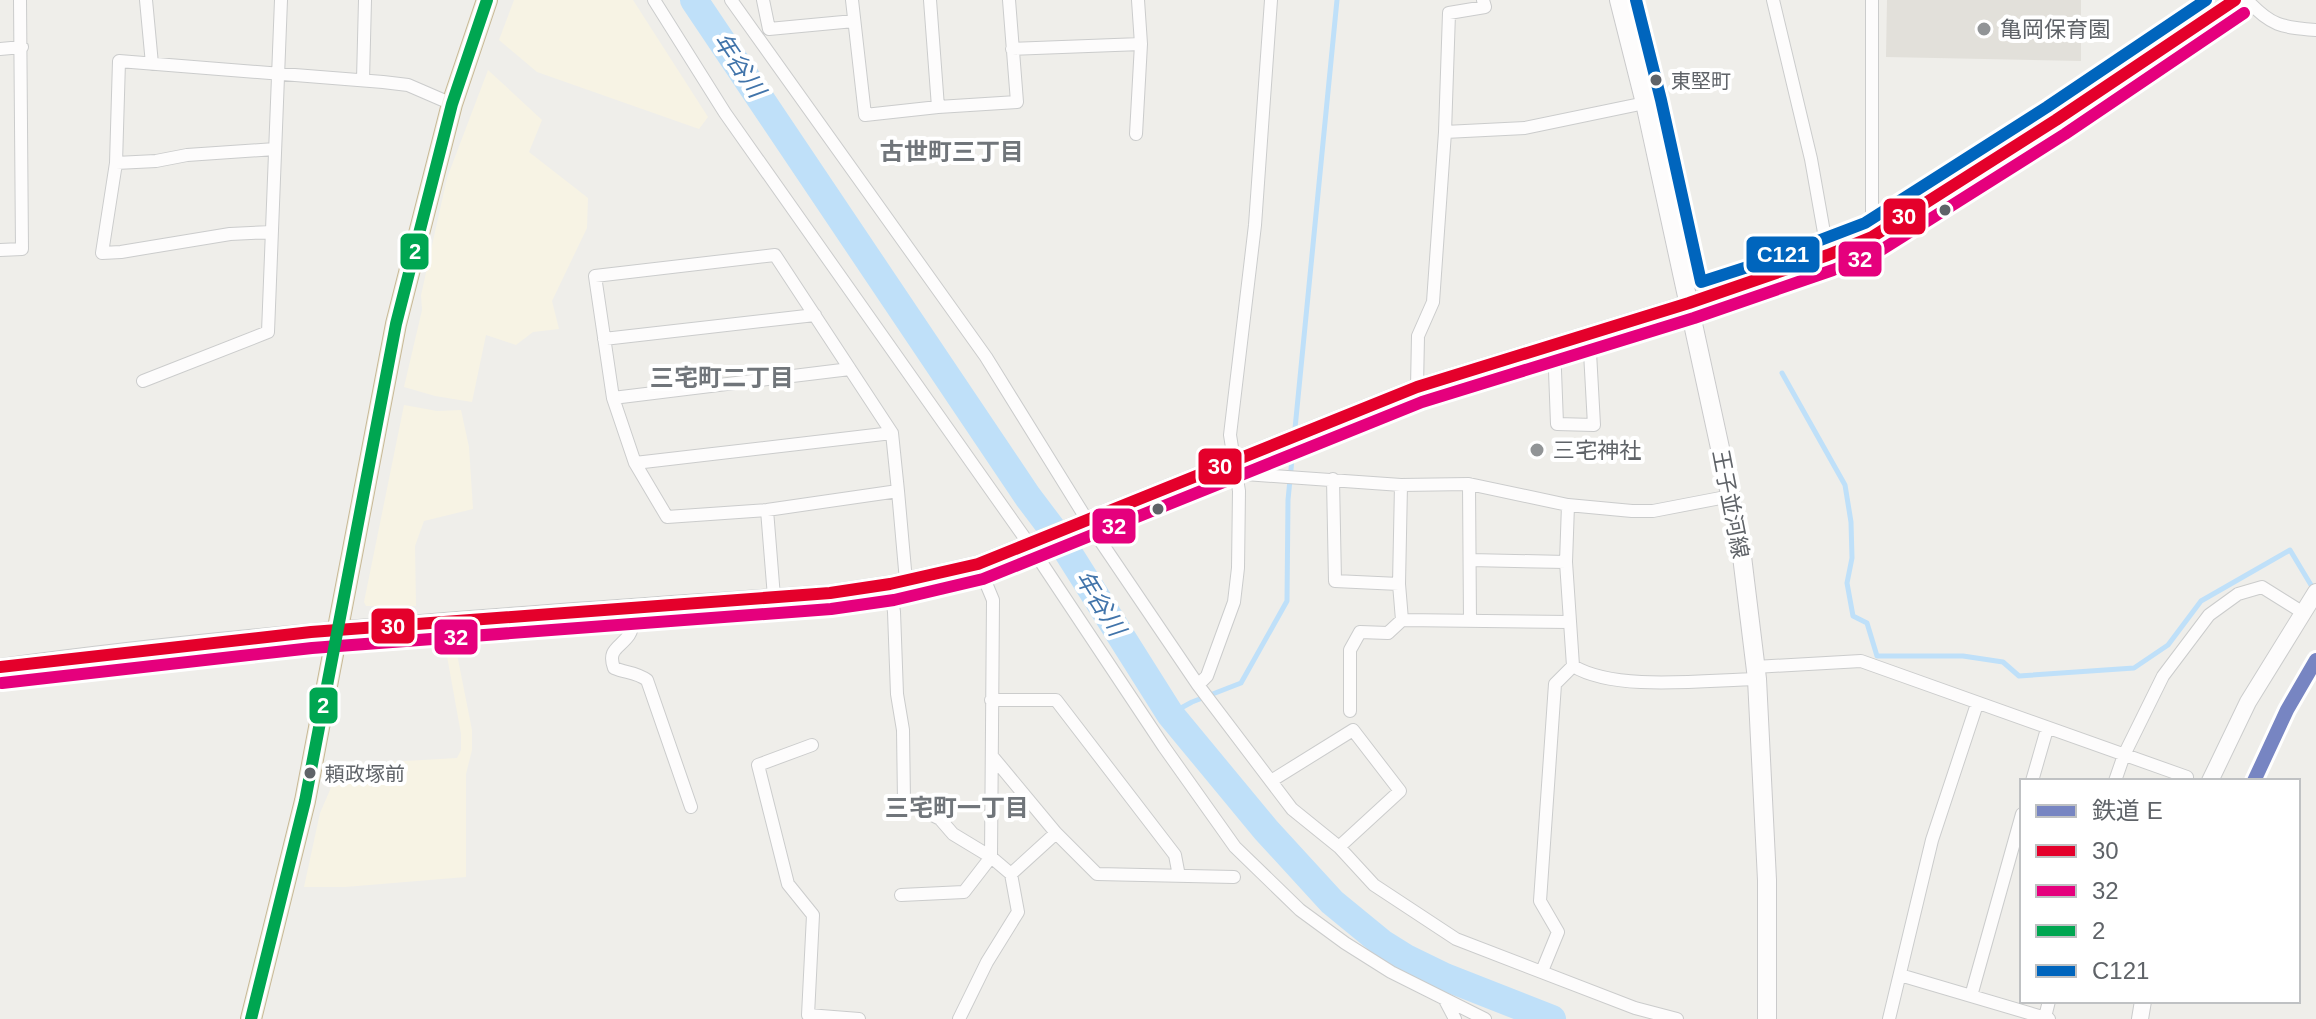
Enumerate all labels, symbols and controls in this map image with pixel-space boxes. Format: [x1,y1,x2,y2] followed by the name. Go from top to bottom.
[2000,17,2110,42] place label: 亀岡保育園
[1975,20,1993,38] marker: 亀岡保育園
[708,27,772,105] water label: 年谷川
[1671,70,1731,92] place label: 東堅町
[1648,72,1664,88] marker: 東堅町
[880,138,1024,165] district label: 古世町三丁目
[1882,197,1927,236] line badge: 30
[1937,202,1953,218] unlabelled marker
[1892,204,1916,229] text: 30
[399,232,430,271] line badge: 2
[1745,235,1821,274] line badge: C121
[409,239,421,264] text: 2
[1837,240,1883,278] line badge: 32
[1757,242,1809,267] text: C121
[1848,247,1872,272] text: 32
[650,364,794,391] district label: 三宅町二丁目
[1553,438,1641,463] place label: 三宅神社
[1528,441,1546,459] marker: 三宅神社
[1197,447,1243,486] line badge: 30
[1708,448,1753,560] street label: 王子並河線
[1208,454,1232,479] text: 30
[1150,501,1166,517] unlabelled marker
[1091,507,1137,545] line badge: 32
[1102,514,1126,539] text: 32
[1070,565,1133,643] water label: 年谷川
[370,607,416,645] line badge: 30
[381,614,405,639] text: 30
[433,618,479,656] line badge: 32
[444,625,468,650] text: 32
[308,686,339,725] line badge: 2
[317,693,329,718] text: 2
[325,763,405,785] place label: 頼政塚前
[302,765,318,781] marker: 頼政塚前
[2020,779,2300,1003] legend
[885,794,1029,821] district label: 三宅町一丁目
[2092,797,2163,824] text: 鉄道 E
[2092,837,2119,864] text: 30
[2092,877,2119,904] text: 32
[2092,917,2105,944] text: 2
[2092,957,2149,984] text: C121

